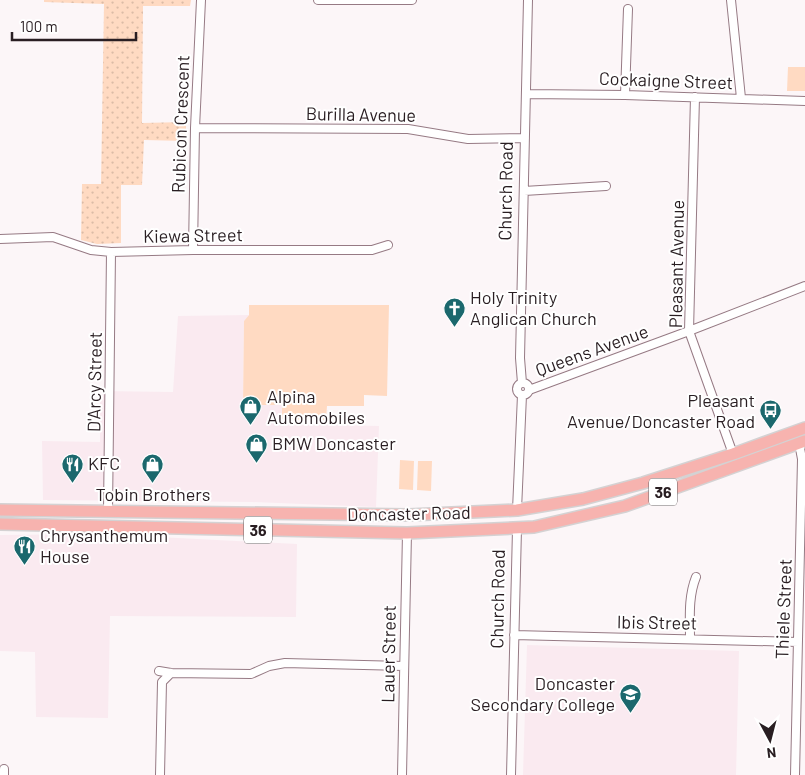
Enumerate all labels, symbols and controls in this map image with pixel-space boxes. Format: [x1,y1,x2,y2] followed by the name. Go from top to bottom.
[12,10,136,42] scale bar
[20,17,58,35] text: 100 m
[167,55,193,193] street label: Rubicon Crescent
[599,67,734,93] street label: Cockaigne Street
[306,102,416,126] street label: Burilla Avenue
[493,141,517,241] street label: Church Road
[664,200,688,328] street label: Pleasant Avenue
[143,223,243,247] street label: Kiewa Street
[470,286,597,329] place label: Holy Trinity Anglican Church
[442,296,466,327] church icon: Holy Trinity Anglican Church
[532,319,651,381] street label: Queens Avenue
[82,332,106,432] street label: D'Arcy Street
[267,385,365,428] place label: Alpina Automobiles
[567,389,755,432] place label: Pleasant Avenue/Doncaster Road
[239,395,263,426] shop icon: Alpina Automobiles
[759,399,783,430] bus stop icon: Pleasant Avenue/Doncaster Road
[244,432,268,463] shop icon: BMW Doncaster
[272,432,396,454] place label: BMW Doncaster
[60,452,84,483] restaurant icon: KFC
[88,452,120,474] place label: KFC
[141,453,165,484] shop icon: Tobin Brothers
[649,478,677,506] road number: 36
[96,483,210,505] place label: Tobin Brothers
[347,501,471,525] street label: Doncaster Road
[244,516,272,544] road number: 36
[40,524,168,567] place label: Chrysanthemum House
[12,534,36,565] restaurant icon: Chrysanthemum House
[485,549,509,649] street label: Church Road
[770,558,796,660] street label: Thiele Street
[376,605,400,703] street label: Lauer Street
[617,610,697,634] street label: Ibis Street
[470,672,615,715] place label: Doncaster Secondary College
[619,682,643,713] school or university icon: Doncaster Secondary College
[745,715,795,765] north arrow
[766,744,777,762] text: N

